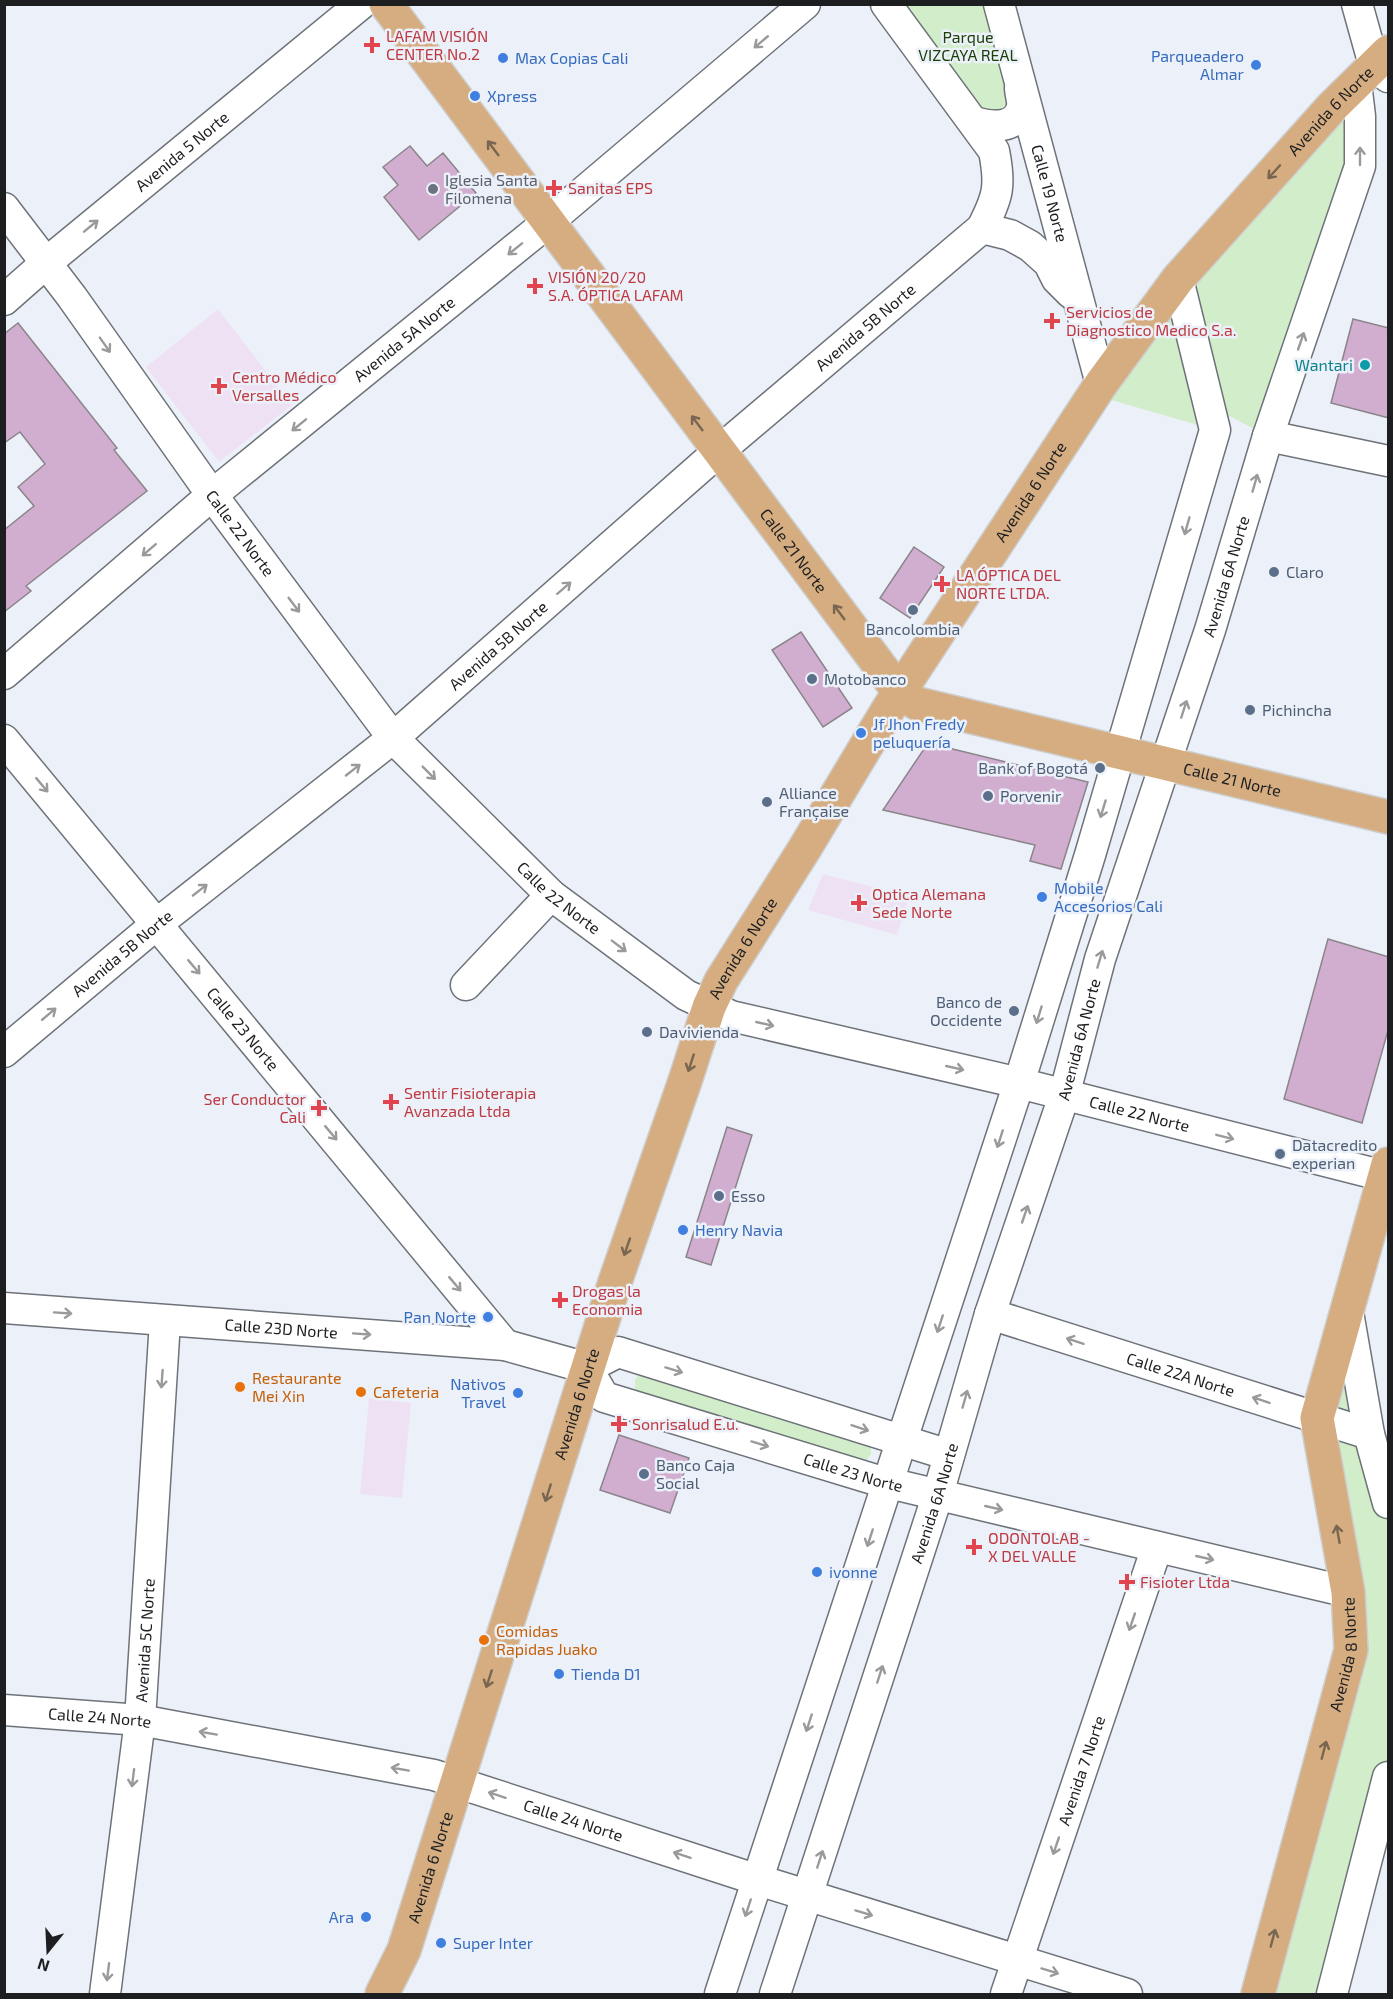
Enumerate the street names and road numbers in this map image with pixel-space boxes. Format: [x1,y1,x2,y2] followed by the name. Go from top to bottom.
[1283,62,1377,159] street label: Avenida 6 Norte
[131,107,232,195] street label: Avenida 5 Norte
[1028,142,1072,244] street label: Calle 19 Norte
[811,279,919,374] street label: Avenida 5B Norte
[349,292,458,385] street label: Avenida 5A Norte
[990,438,1070,545] street label: Avenida 6 Norte
[202,486,279,580] street label: Calle 22 Norte
[757,505,832,596] street label: Calle 21 Norte
[1198,514,1253,639] street label: Avenida 6A Norte
[445,597,551,694] street label: Avenida 5B Norte
[1182,758,1283,800] street label: Calle 21 Norte
[514,857,604,937] street label: Calle 22 Norte
[704,894,780,1002] street label: Avenida 6 Norte
[68,905,176,1000] street label: Avenida 5B Norte
[1053,976,1103,1102] street label: Avenida 6A Norte
[204,983,284,1074] street label: Calle 23 Norte
[1088,1091,1192,1135] street label: Calle 22 Norte
[224,1314,338,1342] street label: Calle 23D Norte
[550,1346,603,1462] street label: Avenida 6 Norte
[1124,1348,1237,1400] street label: Calle 22A Norte
[906,1441,961,1566] street label: Avenida 6A Norte
[801,1448,905,1495] street label: Calle 23 Norte
[131,1578,158,1703] street label: Avenida 5C Norte
[1325,1597,1360,1714] street label: Avenida 8 Norte
[47,1703,153,1731] street label: Calle 24 Norte
[1054,1713,1108,1828] street label: Avenida 7 Norte
[521,1795,626,1845] street label: Calle 24 Norte
[403,1809,456,1925] street label: Avenida 6 Norte

